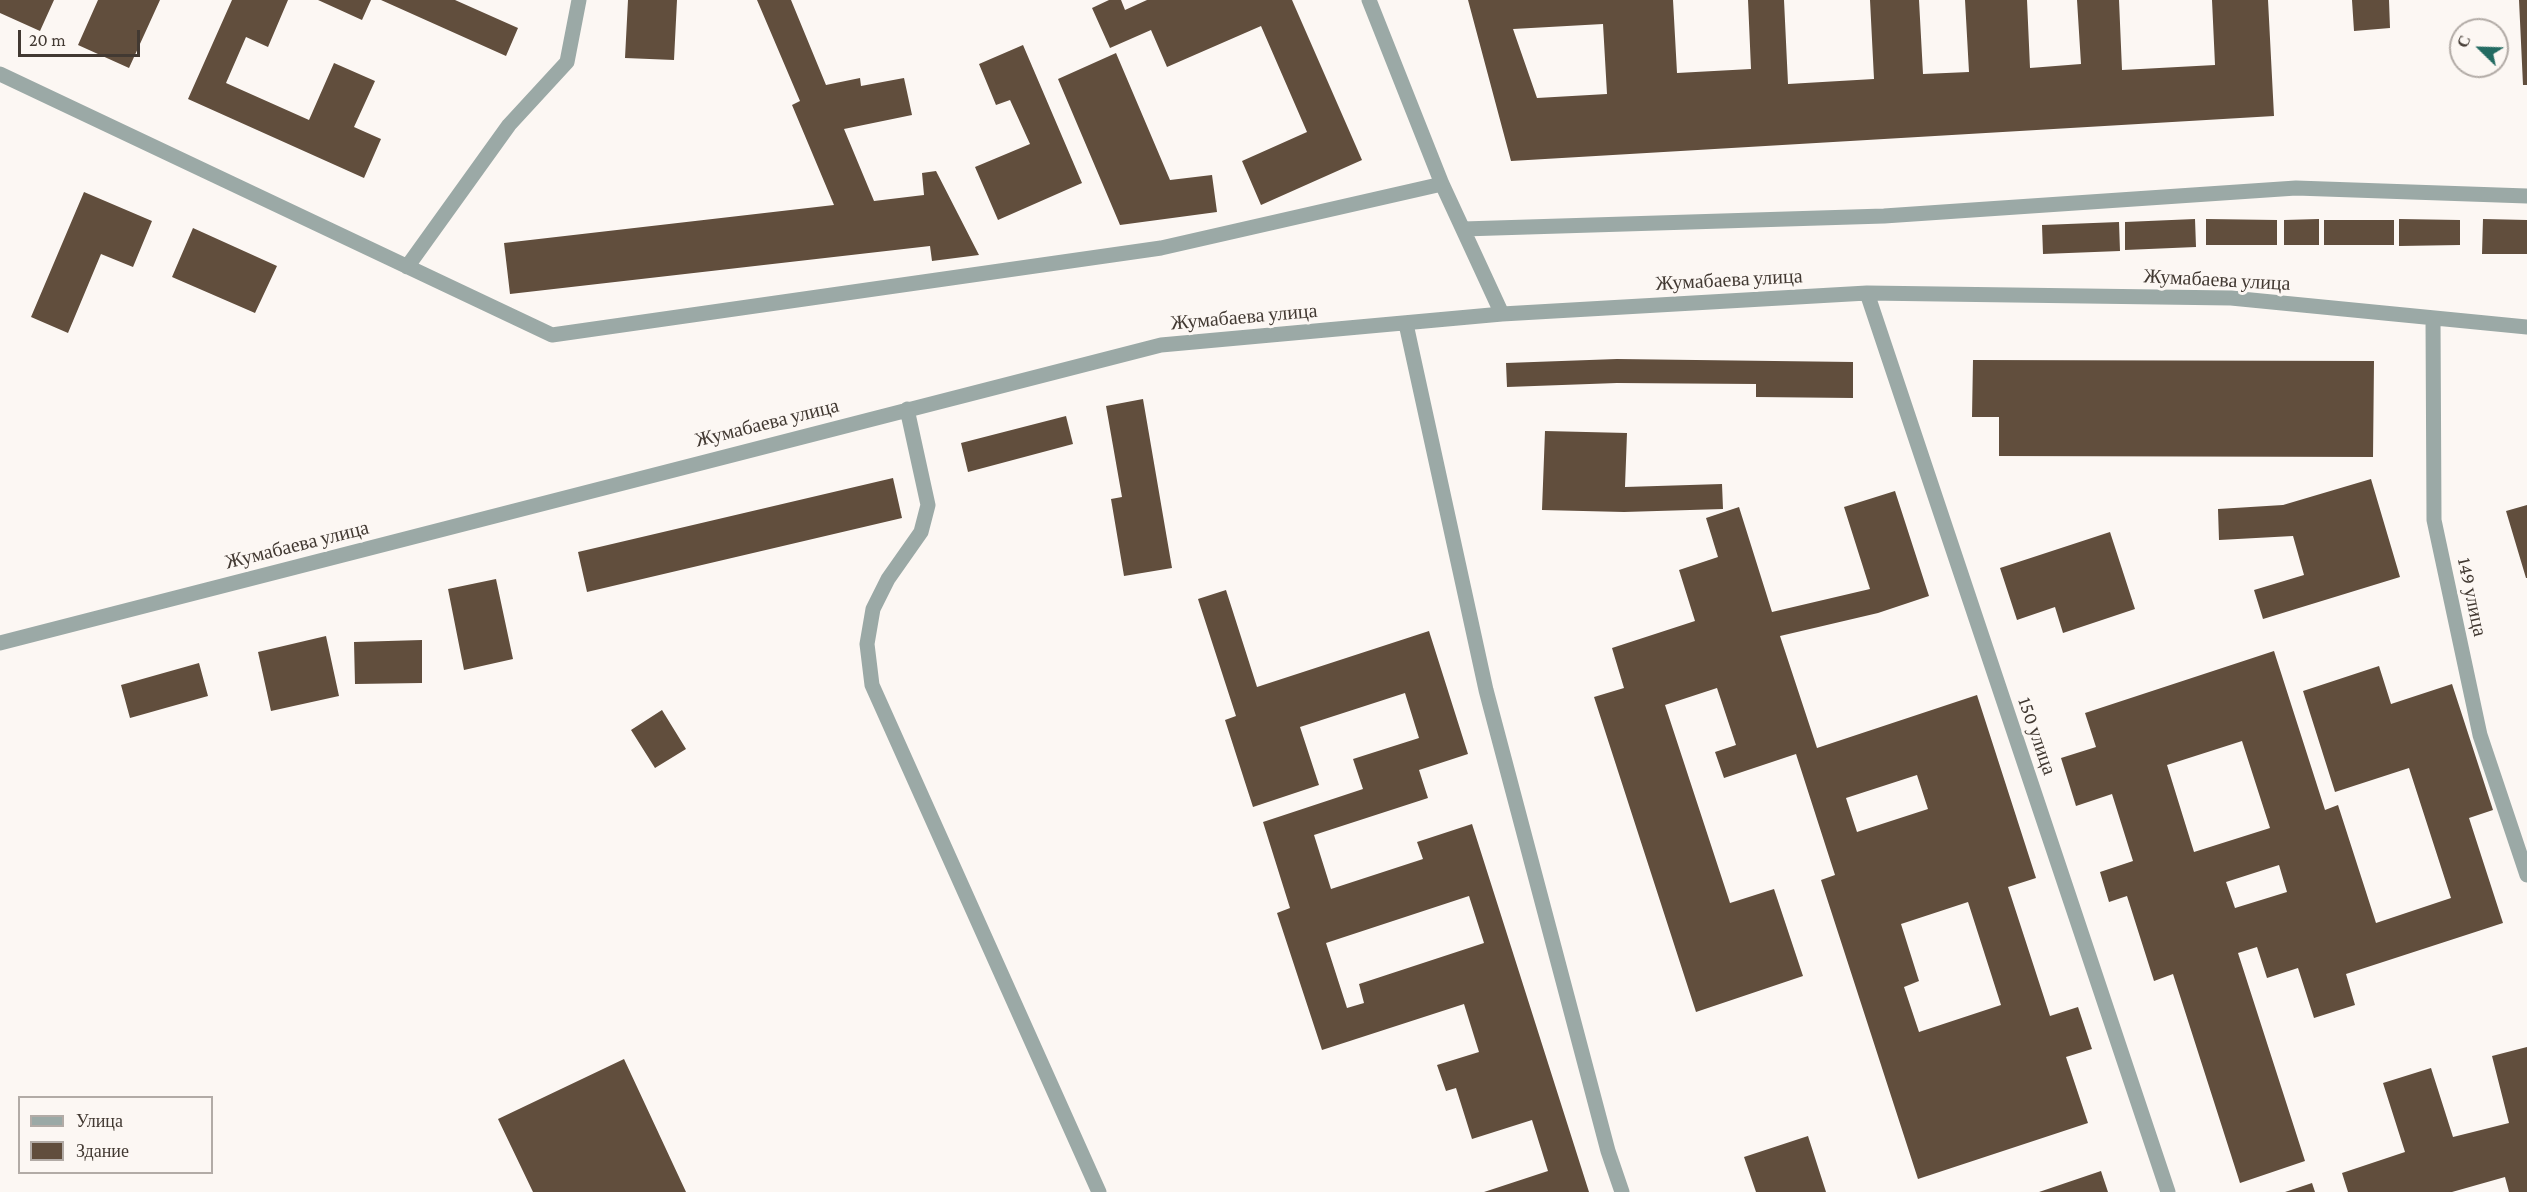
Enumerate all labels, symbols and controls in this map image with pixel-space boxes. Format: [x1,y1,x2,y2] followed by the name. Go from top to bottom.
[21,18,142,56] scale bar
[2449,18,2509,78] north arrow
[29,30,66,50] text: 20 m
[2454,33,2474,50] text: С
[1655,264,1803,296] street label: Жумабаева улица
[2143,264,2291,296] street label: Жумабаева улица
[1170,299,1318,335] street label: Жумабаева улица
[693,394,841,452] street label: Жумабаева улица
[223,516,371,574] street label: Жумабаева улица
[2452,555,2492,639] street label: 149 улица
[2013,694,2061,778] street label: 150 улица
[18,1096,213,1174] legend
[76,1111,123,1131] text: Улица
[76,1141,129,1161] text: Здание

